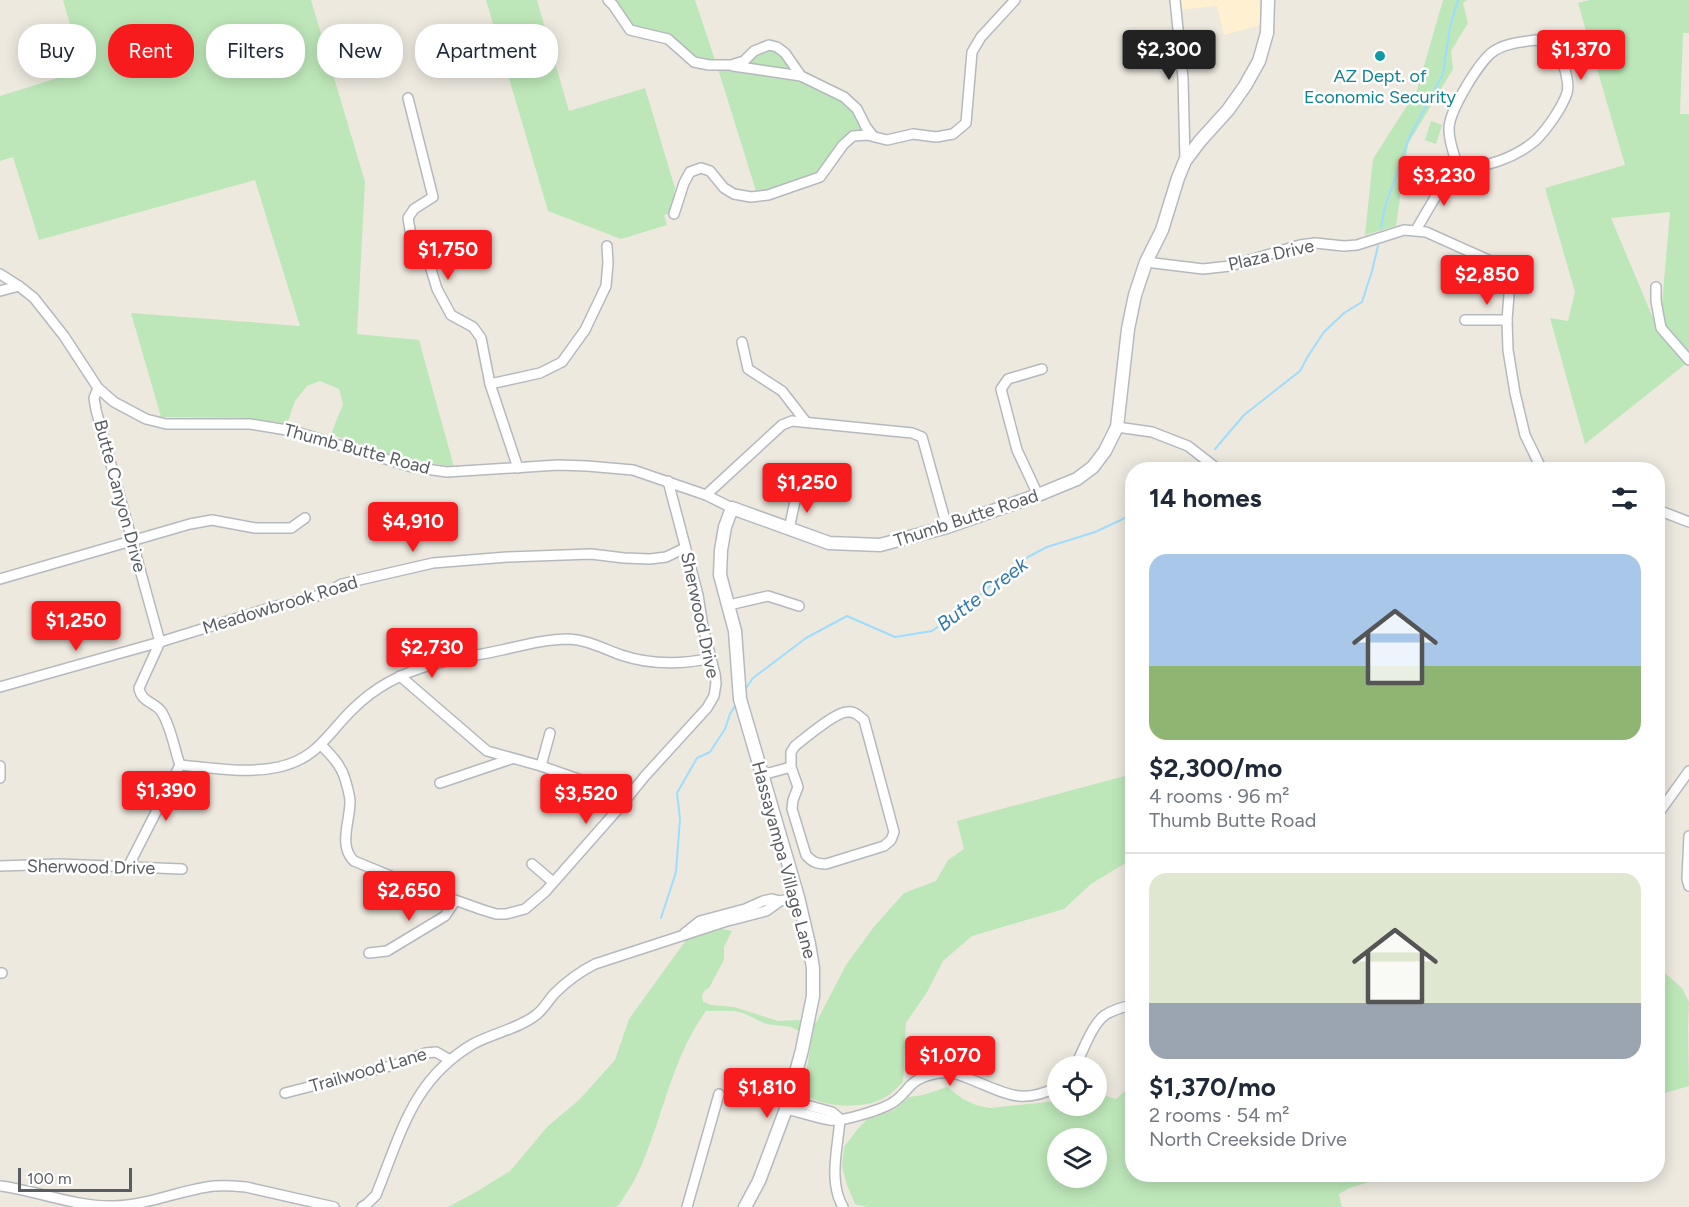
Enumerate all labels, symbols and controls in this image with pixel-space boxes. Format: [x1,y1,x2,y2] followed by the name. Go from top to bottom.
[18,24,96,78] chip: Buy
[108,24,194,78] chip: Rent
[206,24,305,78] chip: Filters
[317,24,403,78] chip: New
[415,24,558,78] chip: Apartment
[1120,30,1218,81] pin: $2,300
[1532,30,1630,81] pin: $1,370
[1137,37,1201,61] text: $2,300
[1551,37,1611,61] text: $1,370
[1373,49,1387,63] marker: AZ Dept. of Economic Security
[1304,65,1457,108] place label: AZ Dept. of Economic Security
[1395,156,1493,207] pin: $3,230
[1413,163,1476,187] text: $3,230
[399,230,497,281] pin: $1,750
[1226,234,1316,276] street label: Plaza Drive
[418,237,478,261] text: $1,750
[1438,255,1536,306] pin: $2,850
[1455,262,1519,286] text: $2,850
[89,417,151,575] street label: Butte Canyon Drive
[281,419,433,479] street label: Thumb Butte Road
[758,463,856,514] pin: $1,250
[777,470,837,494] text: $1,250
[1149,482,1262,514] text: 14 homes
[1608,482,1641,515] icon: filters
[891,484,1041,552] street label: Thumb Butte Road
[364,502,462,553] pin: $4,910
[382,509,444,533] text: $4,910
[676,550,724,680] street label: Sherwood Drive
[932,551,1033,636] water label: Butte Creek
[200,571,360,639] street label: Meadowbrook Road
[1341,593,1449,701] icon: home
[27,601,125,652] pin: $1,250
[46,608,106,632] text: $1,250
[383,628,481,679] pin: $2,730
[401,635,464,659] text: $2,730
[1149,752,1282,784] text: $2,300/mo
[747,759,821,961] street label: Hassayampa Village Lane
[117,771,215,822] pin: $1,390
[537,774,635,825] pin: $3,520
[136,778,196,802] text: $1,390
[554,781,618,805] text: $3,520
[1149,784,1289,808] text: 4 rooms · 96 m²
[1149,808,1316,832] text: Thumb Butte Road
[27,855,156,879] street label: Sherwood Drive
[360,871,458,922] pin: $2,650
[377,878,441,902] text: $2,650
[1341,912,1449,1020] icon: home
[901,1036,999,1087] pin: $1,070
[307,1043,429,1097] street label: Trailwood Lane
[919,1043,981,1067] text: $1,070
[1047,1056,1107,1188] map controls
[1047,1056,1107,1116] button: locate
[718,1068,816,1119] pin: $1,810
[1149,1071,1276,1103] text: $1,370/mo
[738,1075,796,1099] text: $1,810
[1149,1103,1289,1127] text: 2 rooms · 54 m²
[1149,1127,1347,1151] text: North Creekside Drive
[1047,1128,1107,1188] button: layers
[18,1165,132,1192] scale bar
[27,1169,72,1188] text: 100 m

